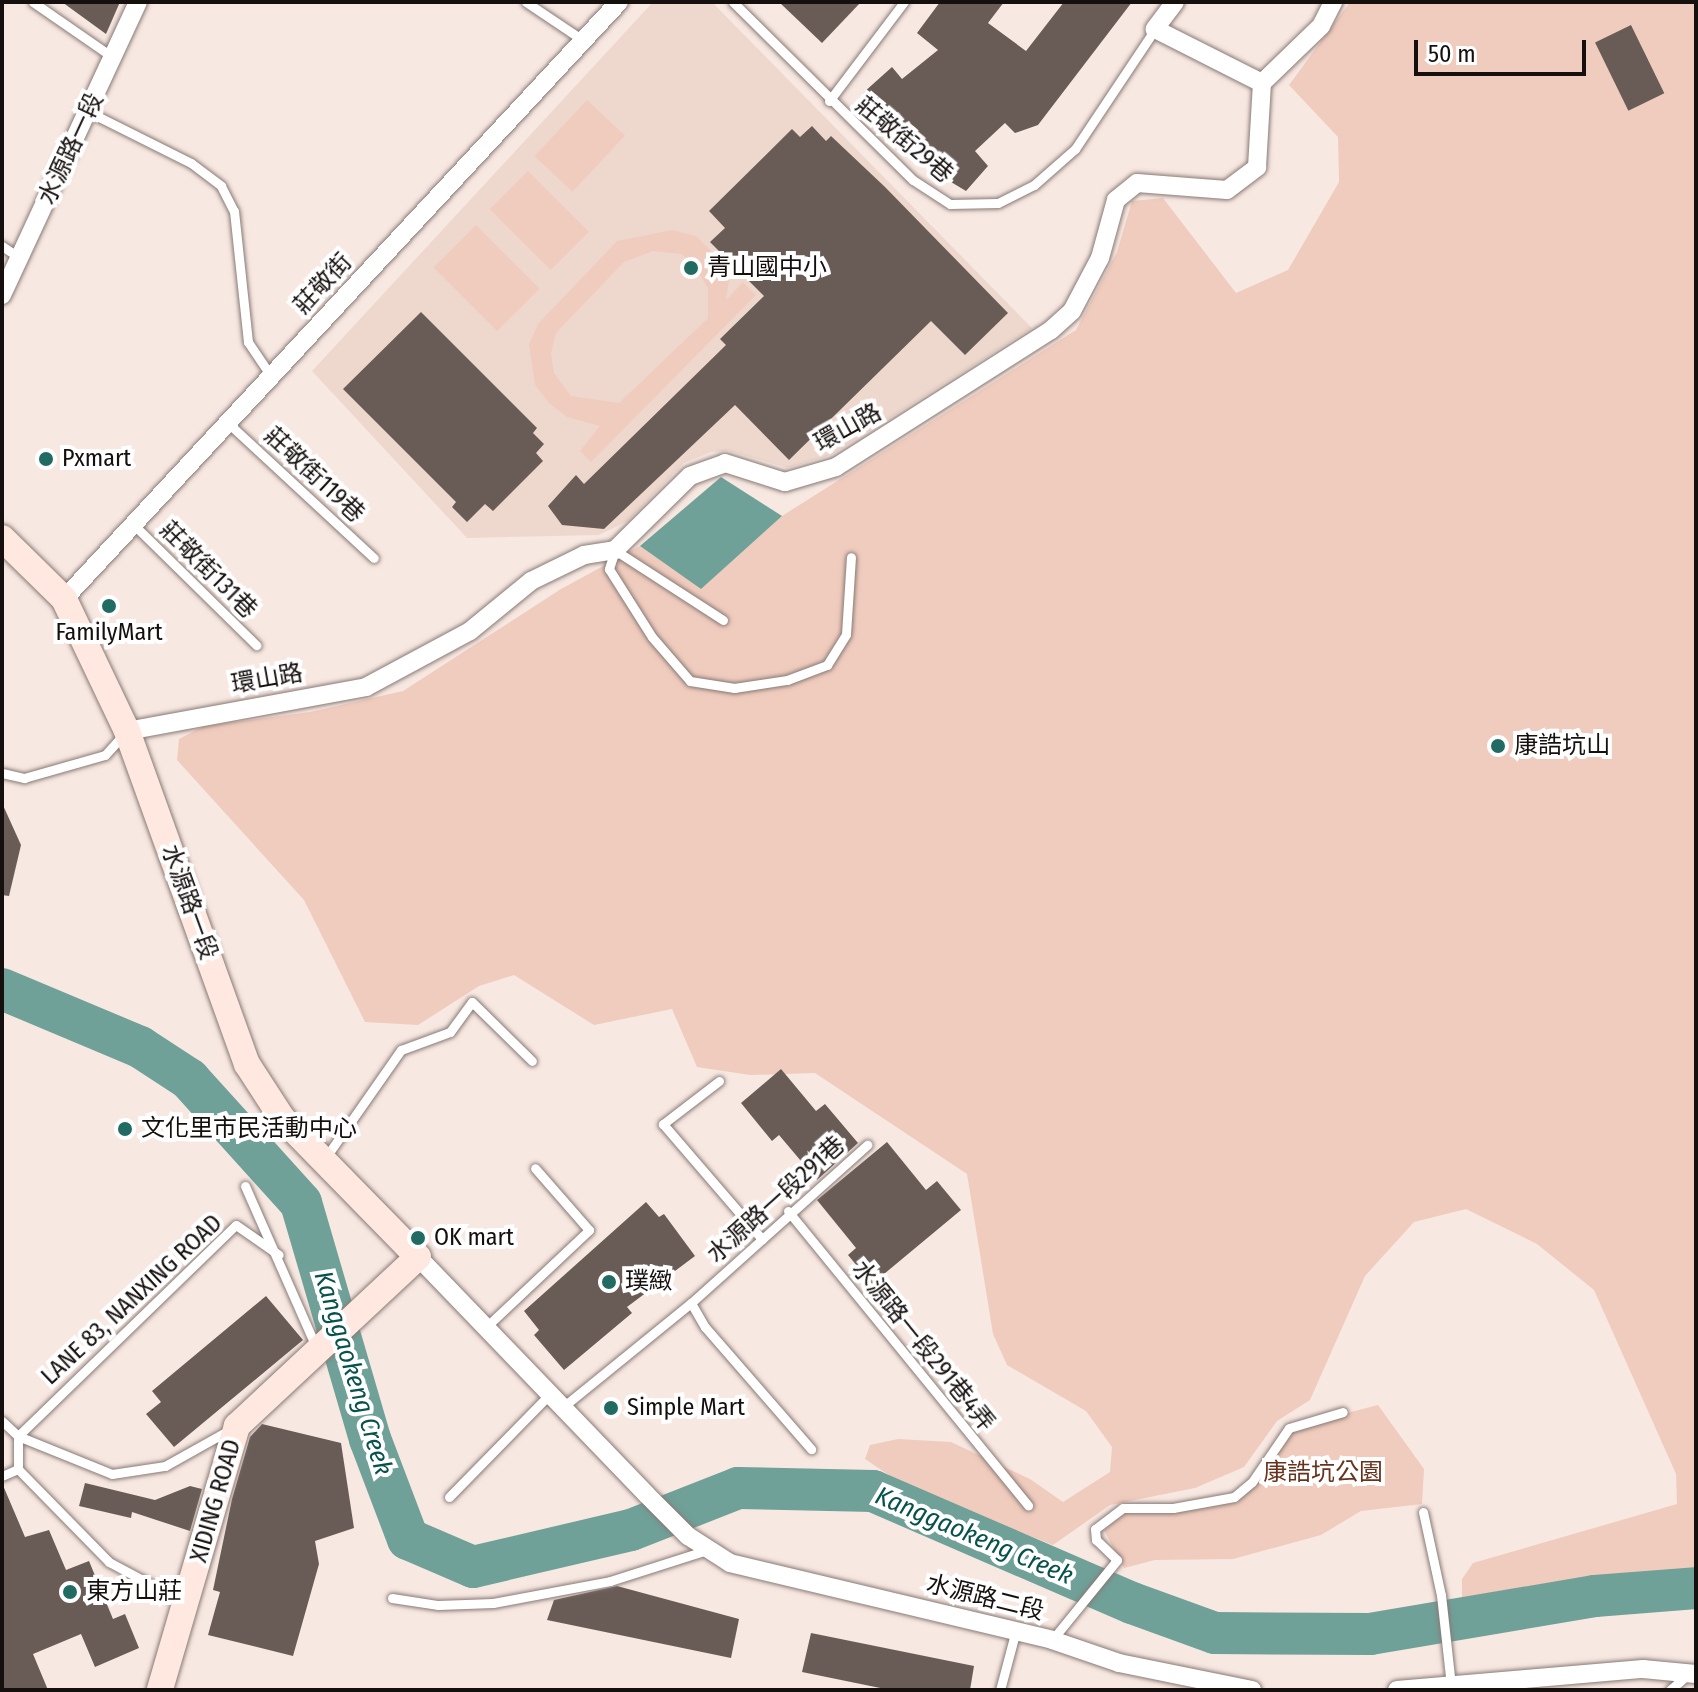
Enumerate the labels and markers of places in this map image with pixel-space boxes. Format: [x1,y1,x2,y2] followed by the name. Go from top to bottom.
[707,254,827,282] place label: 青山國中小
[682,259,700,277] marker: 青山國中小
[62,445,131,473] place label: Pxmart
[37,450,55,468] marker: Pxmart
[100,597,118,615] marker: FamilyMart
[55,619,163,647] place label: FamilyMart
[1514,732,1610,760] place label: 康誥坑山
[1489,737,1507,755] marker: 康誥坑山
[141,1115,357,1143] place label: 文化里市民活動中心
[116,1120,134,1138] marker: 文化里市民活動中心
[434,1224,514,1252] place label: OK mart
[409,1229,427,1247] marker: OK mart
[625,1268,673,1296] place label: 璞緻
[600,1273,618,1291] marker: 璞緻
[627,1394,745,1422] place label: Simple Mart
[602,1399,620,1417] marker: Simple Mart
[86,1578,182,1606] place label: 東方山莊
[61,1583,79,1601] marker: 東方山莊

